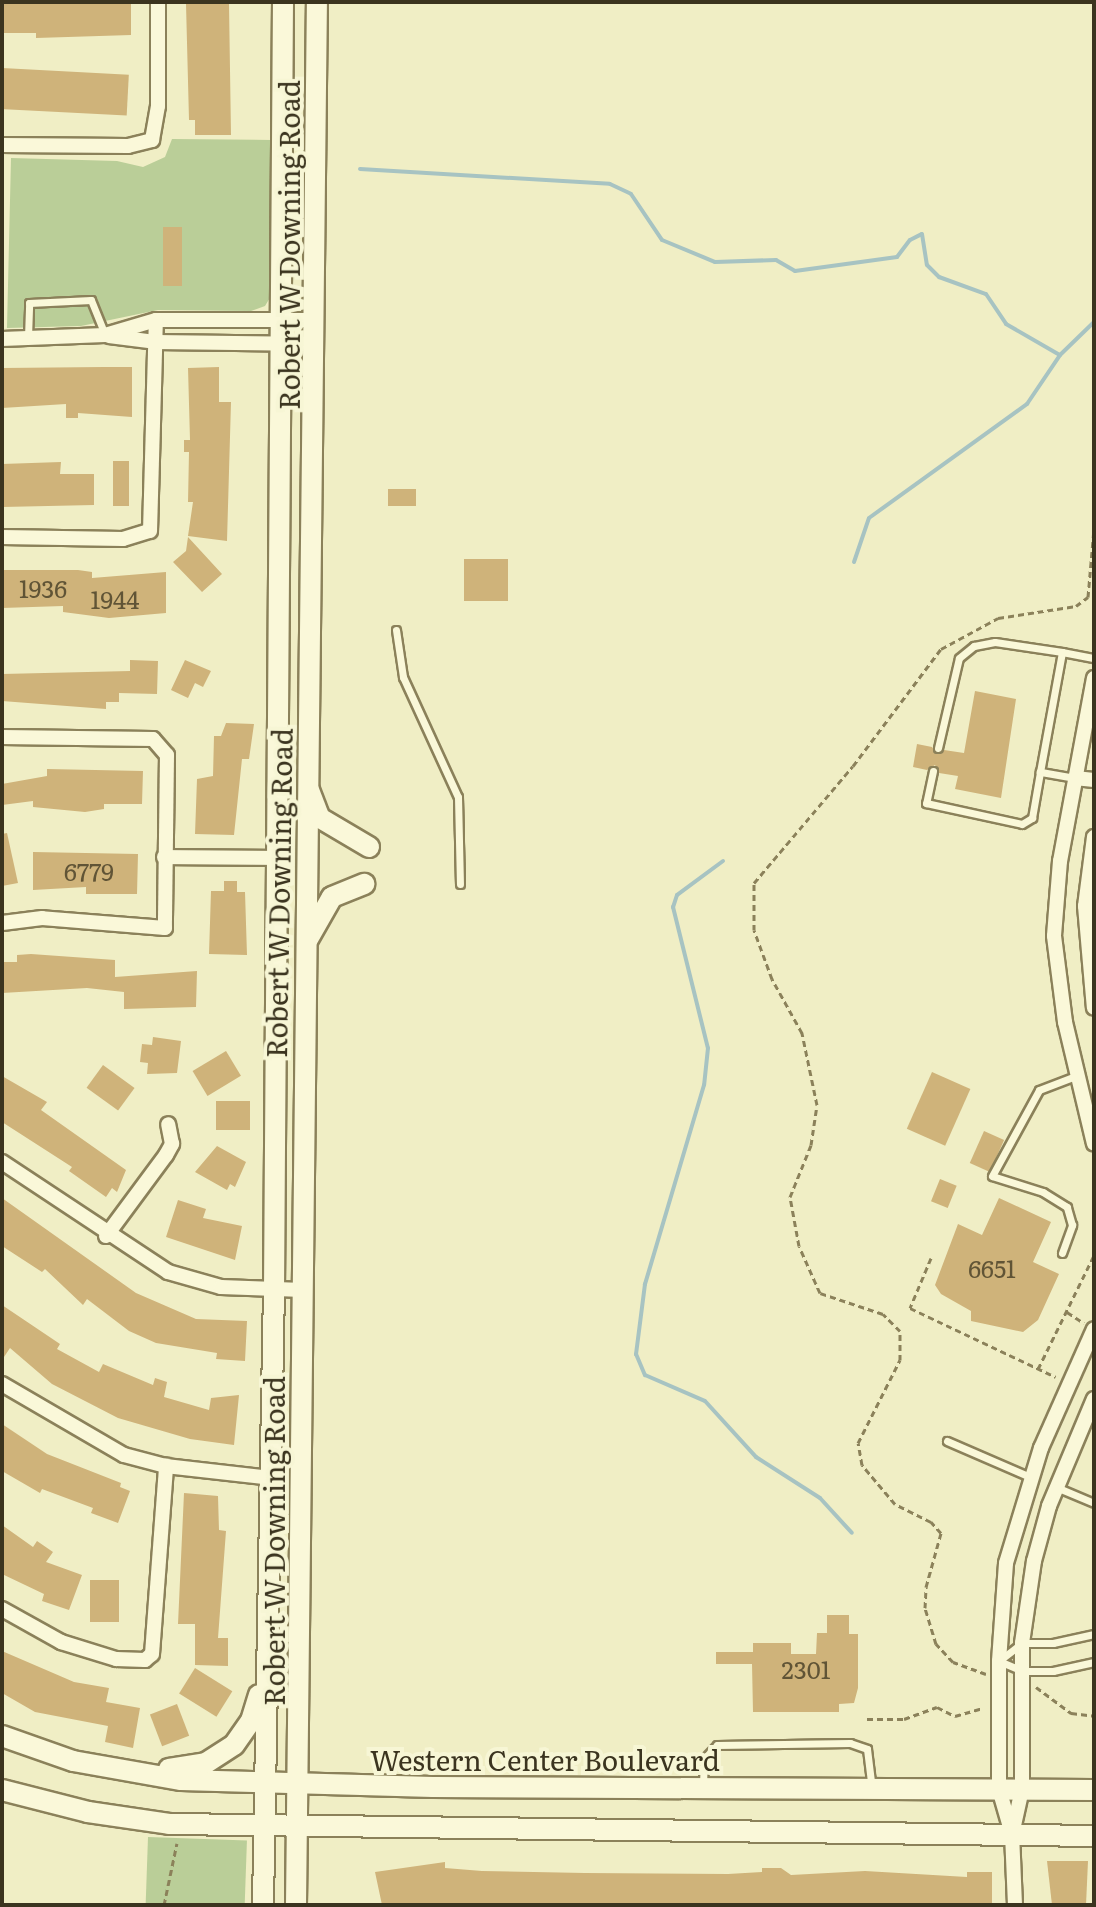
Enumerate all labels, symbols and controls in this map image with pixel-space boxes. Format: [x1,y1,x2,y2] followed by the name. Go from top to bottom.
[271,80,305,410] street label: Robert W Downing Road
[19,574,67,602] house number: 1936
[91,585,139,613] house number: 1944
[258,728,298,1058] street label: Robert W Downing Road
[64,857,114,885] house number: 6779
[968,1254,1016,1282] house number: 6651
[256,1376,290,1706] street label: Robert W Downing Road
[782,1655,830,1683] house number: 2301
[370,1742,720,1776] street label: Western Center Boulevard

